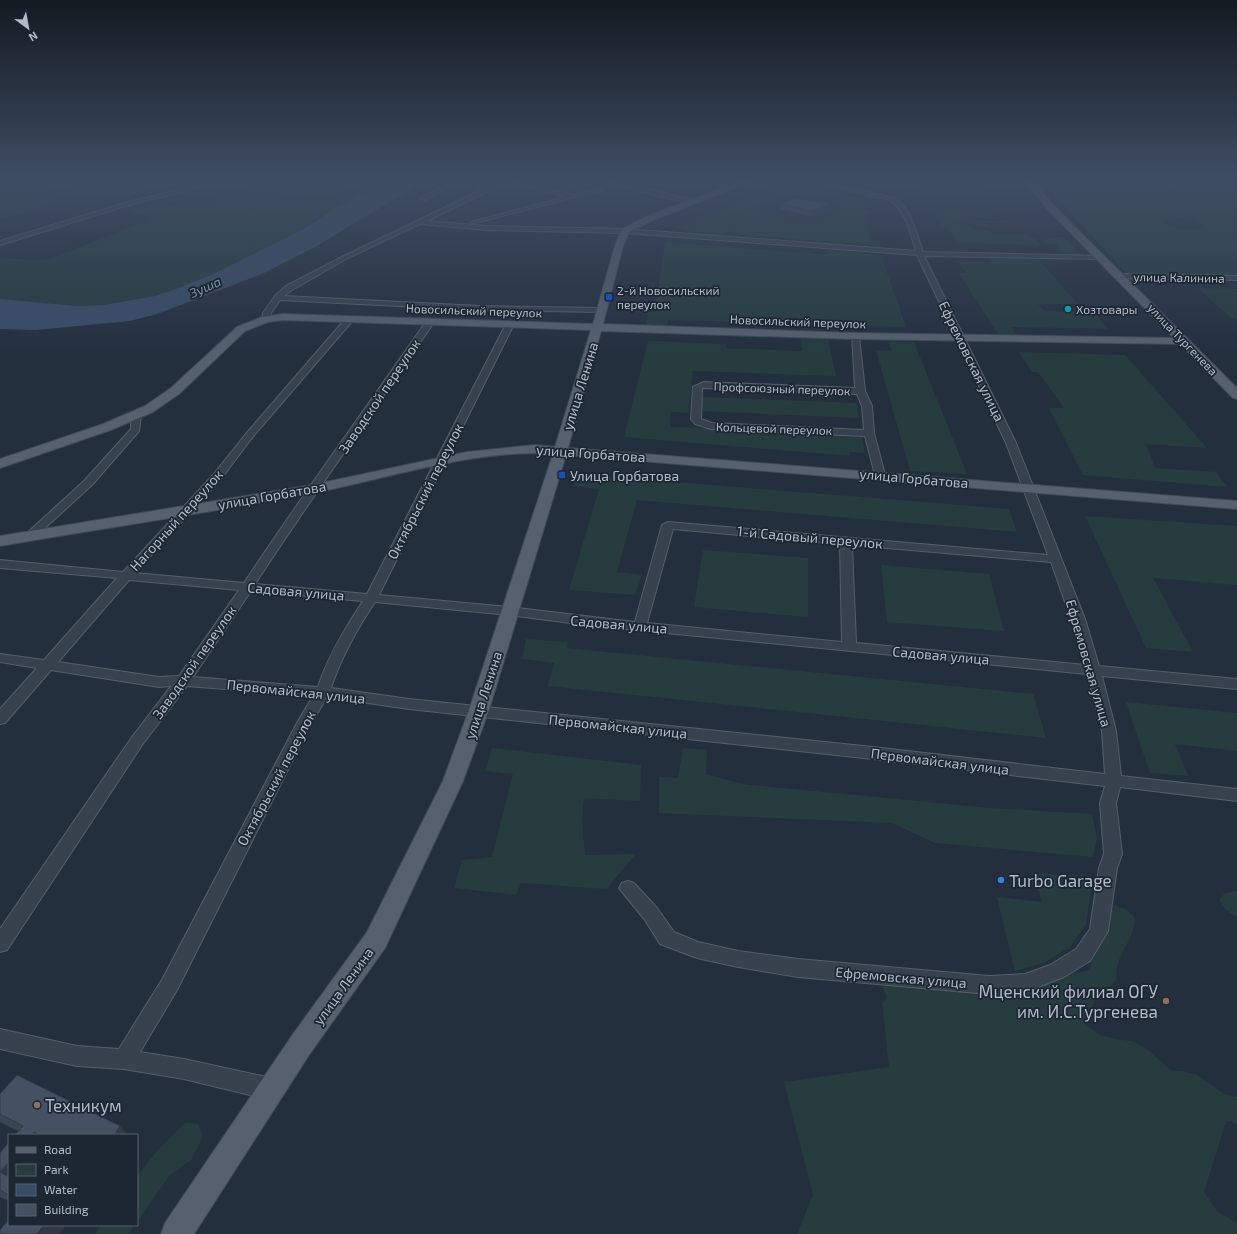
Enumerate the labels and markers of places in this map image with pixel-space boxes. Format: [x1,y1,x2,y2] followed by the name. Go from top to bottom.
[617,283,720,312] place label: 2-й Новосильский переулок
[604,292,614,302] marker: 2-й Новосильский переулок
[1076,302,1137,316] place label: Хозтовары
[1063,304,1073,314] marker: Хозтовары
[570,467,679,484] place label: Улица Горбатова
[557,470,567,480] marker: Улица Горбатова
[1009,870,1112,891] place label: Turbo Garage
[996,875,1006,885] marker: Turbo Garage
[979,981,1158,1022] place label: Мценский филиал ОГУ им. И.С.Тургенева
[1161,996,1171,1006] marker: Мценский филиал ОГУ им. И.С.Тургенева
[45,1095,122,1116] place label: Техникум
[32,1100,42,1110] marker: Техникум

